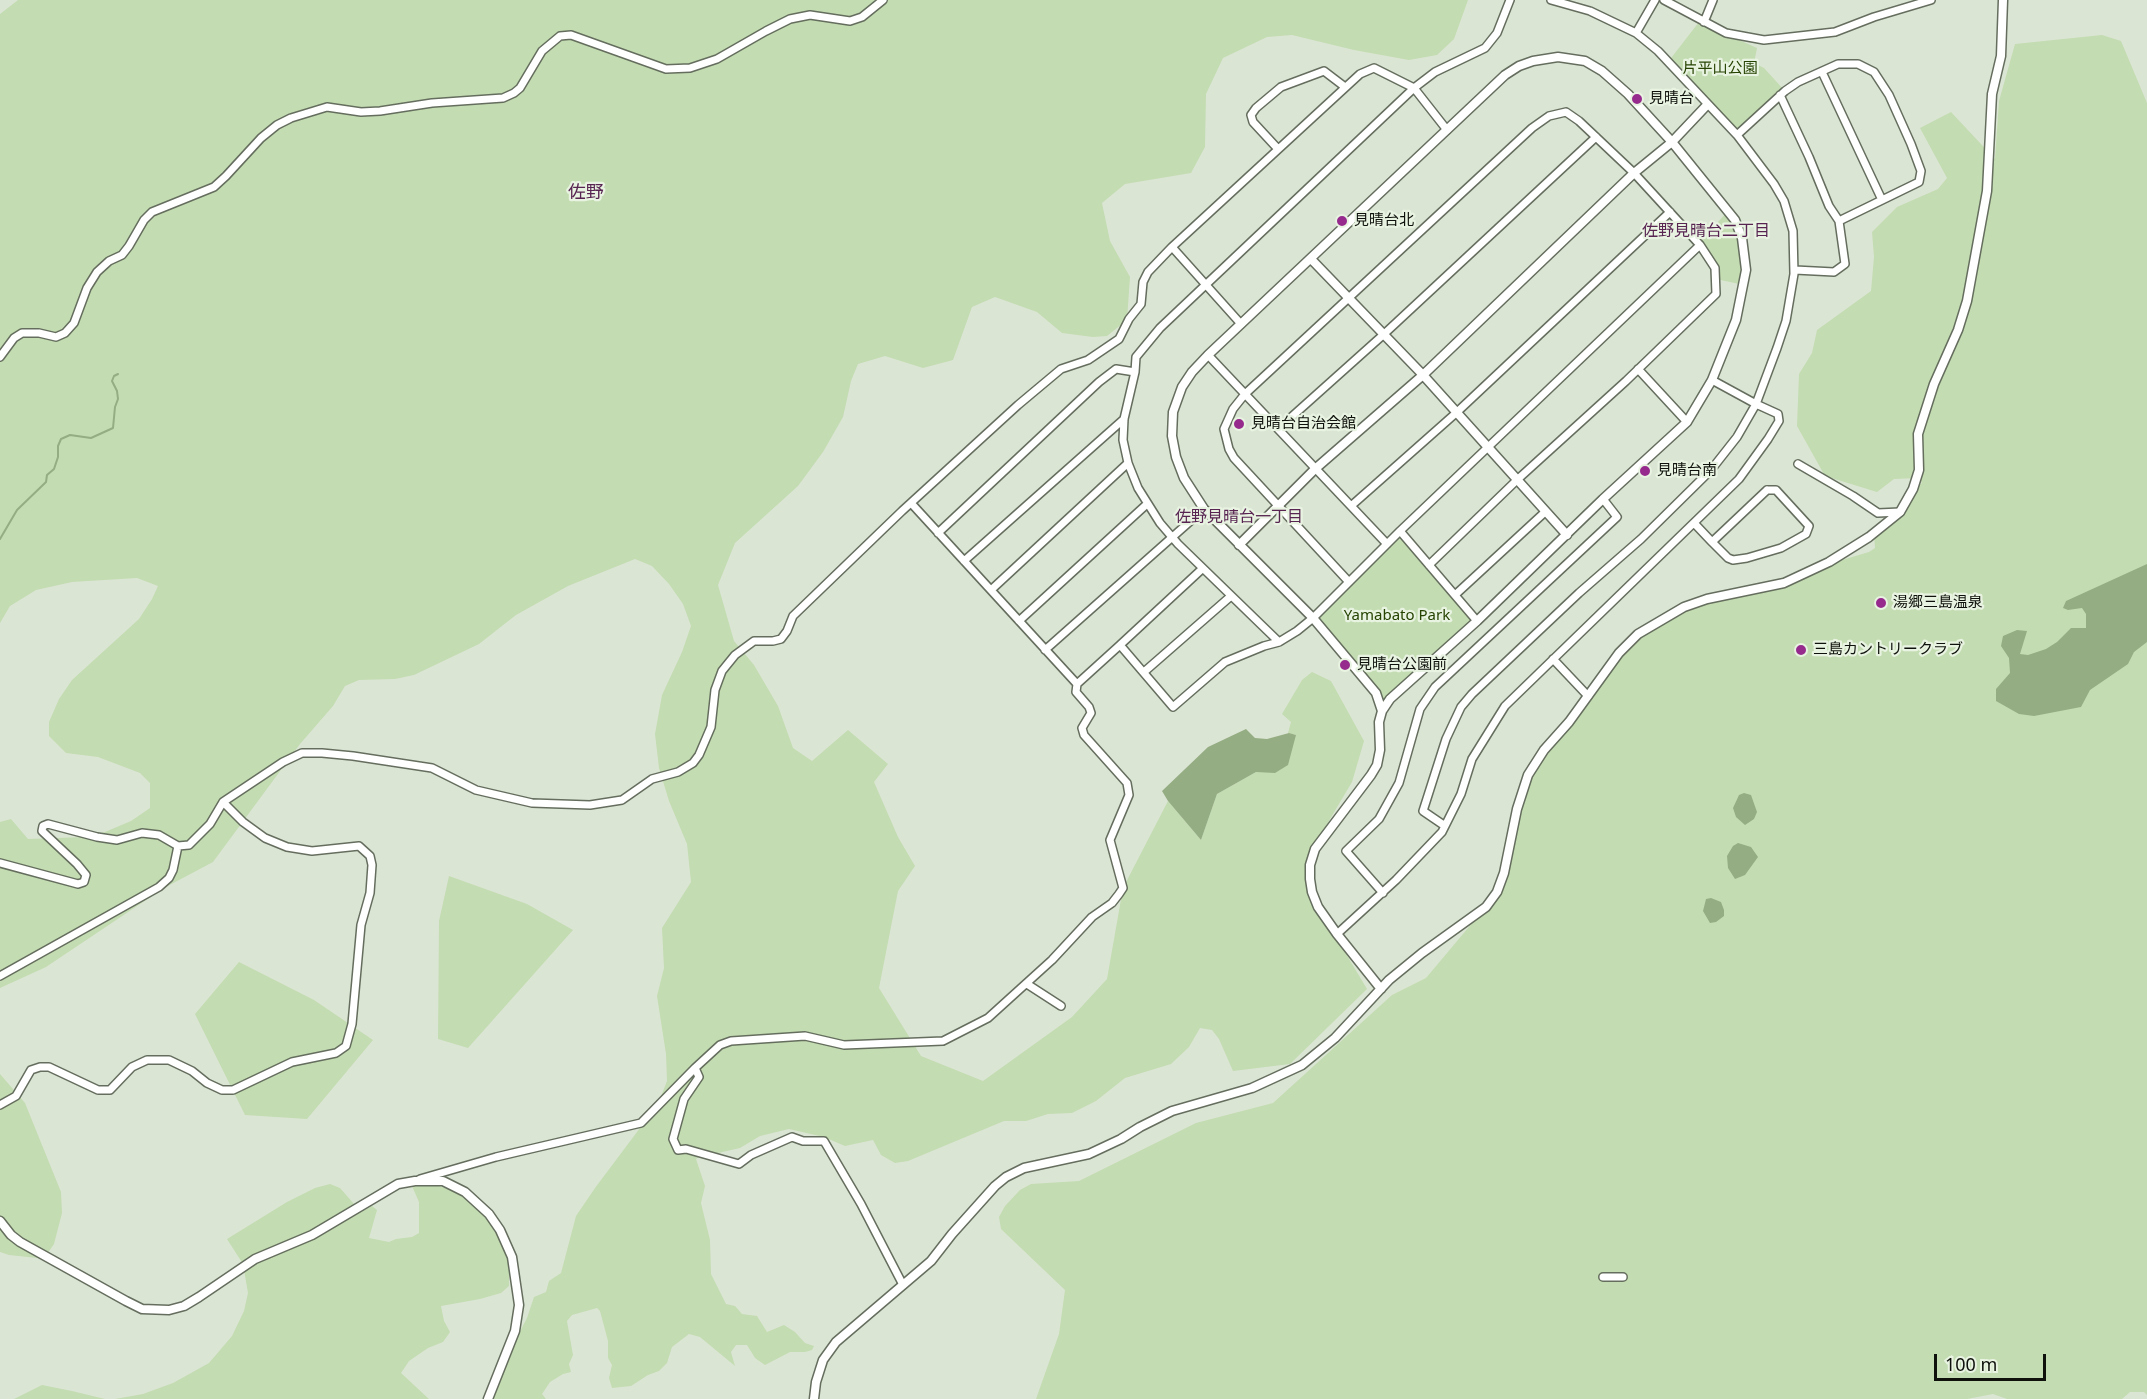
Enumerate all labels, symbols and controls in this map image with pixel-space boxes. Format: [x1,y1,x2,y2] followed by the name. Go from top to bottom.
[1683,60,1757,78] park label: 片平山公園
[1649,90,1694,108] place label: 見晴台
[1630,92,1644,106] marker: 見晴台
[568,182,604,204] district label: 佐野
[1354,212,1414,230] place label: 見晴台北
[1335,214,1349,228] marker: 見晴台北
[1642,221,1770,241] district label: 佐野見晴台二丁目
[1251,415,1356,433] place label: 見晴台自治会館
[1232,417,1246,431] marker: 見晴台自治会館
[1657,462,1717,480] place label: 見晴台南
[1638,464,1652,478] marker: 見晴台南
[1175,507,1303,527] district label: 佐野見晴台一丁目
[1893,594,1983,612] place label: 湯郷三島温泉
[1874,596,1888,610] marker: 湯郷三島温泉
[1344,607,1450,625] park label: Yamabato Park
[1813,641,1963,659] place label: 三島カントリークラブ
[1794,643,1808,657] marker: 三島カントリークラブ
[1357,656,1447,674] place label: 見晴台公園前
[1338,658,1352,672] marker: 見晴台公園前
[1937,1342,2050,1380] scale bar
[1945,1352,1997,1376] text: 100 m

